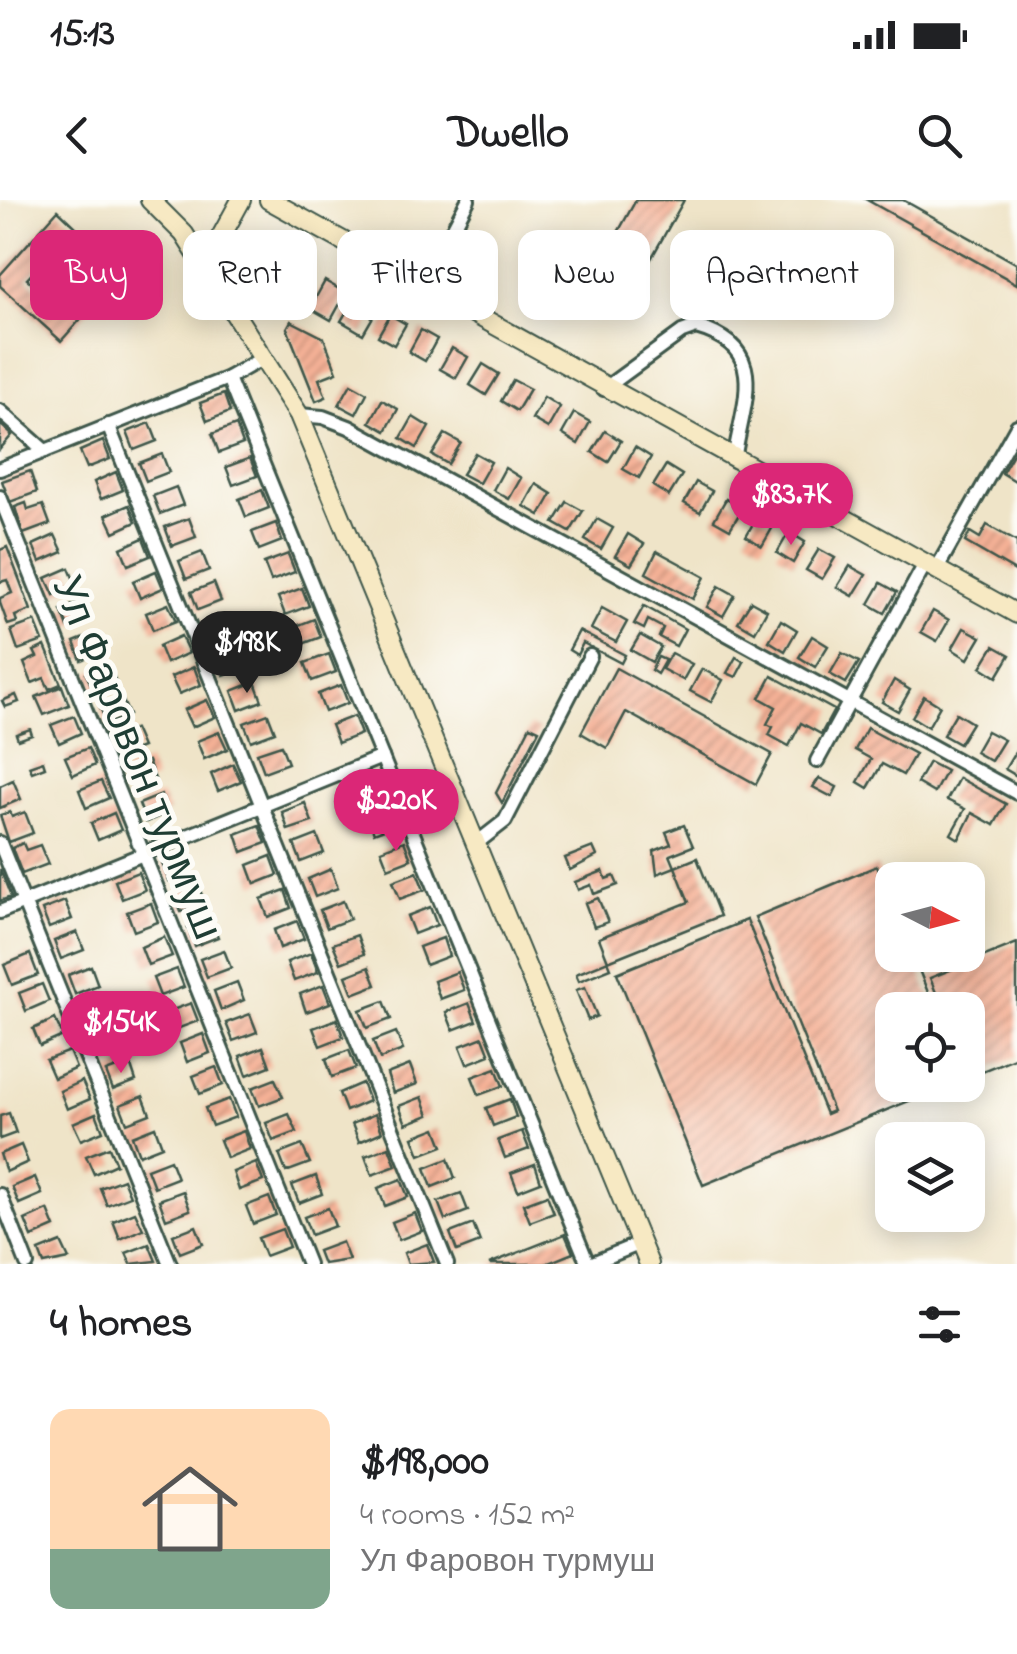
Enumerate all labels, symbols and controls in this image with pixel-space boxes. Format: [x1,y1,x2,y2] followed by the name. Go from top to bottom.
[50,7,115,63] text: 15:13
[448,102,569,168] text: Dwello
[50,108,105,163] icon: back
[912,108,967,163] icon: search
[30,230,163,320] chip: Buy
[183,230,317,320] chip: Rent
[337,230,498,320] chip: Filters
[518,230,650,320] chip: New
[670,230,894,320] chip: Apartment
[710,463,872,548] pin: $83.7K
[751,472,831,519] text: $83.7K
[34,568,236,950] street label: Ул Фаровон турмуш
[177,611,317,696] pin: $198K
[214,620,280,667] text: $198K
[326,769,466,854] pin: $220K
[356,778,436,825] text: $220K
[875,862,985,972] north arrow
[875,862,985,1232] map controls
[51,991,191,1076] pin: $154K
[875,992,985,1102] button: locate
[83,1000,159,1047] text: $154K
[875,1122,985,1232] button: layers
[50,1294,192,1355] text: 4 homes
[912,1297,967,1352] icon: filters
[360,1432,489,1493] text: $198,000
[130,1449,250,1569] icon: home
[360,1493,575,1540] text: 4 rooms · 152 m²
[360,1540,655,1587] text: Ул Фаровон турмуш

